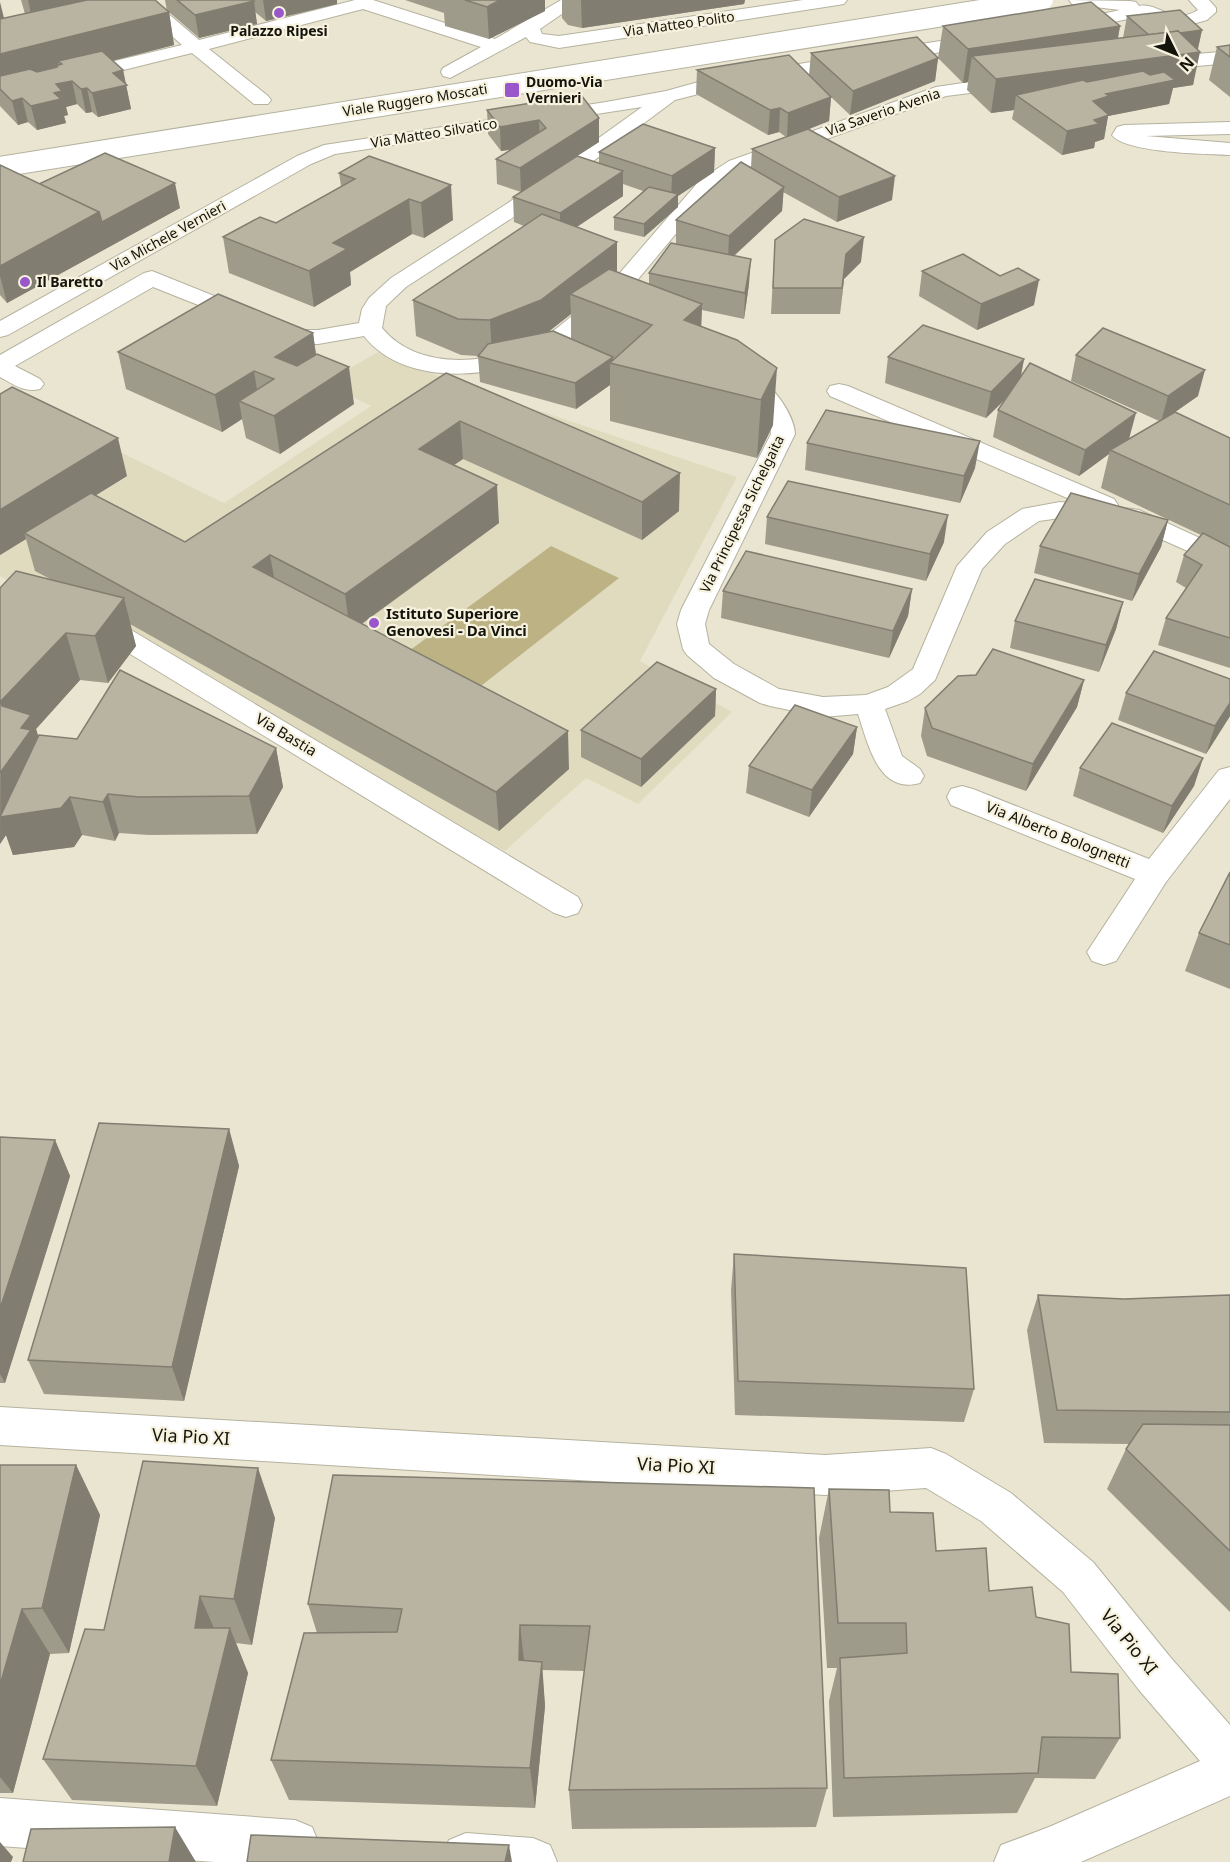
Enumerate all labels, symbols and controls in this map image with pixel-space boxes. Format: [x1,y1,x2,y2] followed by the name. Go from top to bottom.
[272,6,286,20] marker: Palazzo Ripesi
[622,6,736,41] street label: Via Matteo Polito
[230,21,328,40] place label: Palazzo Ripesi
[1146,24,1206,84] north arrow
[1174,52,1199,76] text: N
[526,72,603,107] place label: Duomo-Via Vernieri
[341,79,489,120] street label: Viale Ruggero Moscati
[503,81,521,99] marker: Duomo-Via Vernieri
[823,83,942,140] street label: Via Saverio Avenia
[369,113,499,152] street label: Via Matteo Silvatico
[106,196,229,275] street label: Via Michele Vernieri
[37,272,103,291] place label: Il Baretto
[18,275,32,289] marker: Il Baretto
[695,432,788,596] street label: Via Principessa Sichelgaita
[386,603,527,640] place label: Istituto Superiore Genovesi - Da Vinci
[367,616,381,630] marker: Istituto Superiore Genovesi - Da Vinci
[252,708,321,760] street label: Via Bastia
[983,796,1134,872] street label: Via Alberto Bolognetti
[151,1422,231,1450] street label: Via Pio XI
[636,1451,716,1479] street label: Via Pio XI
[1096,1604,1164,1679] street label: Via Pio XI

